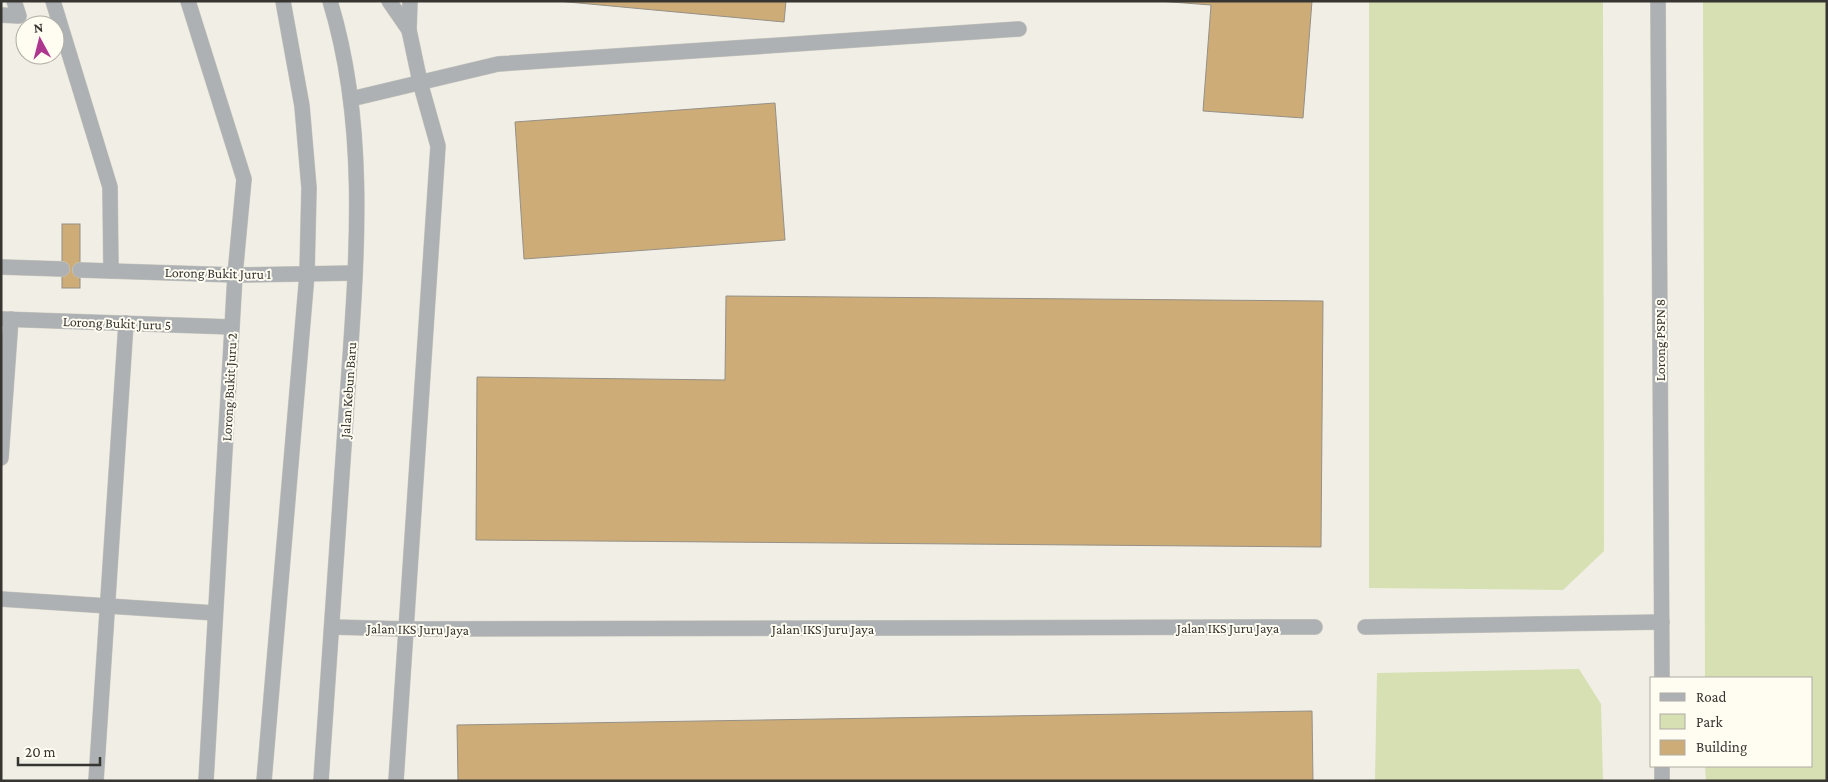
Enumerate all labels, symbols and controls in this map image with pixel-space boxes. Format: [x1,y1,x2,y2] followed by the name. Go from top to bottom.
[15,15,65,65] north arrow
[33,19,45,36] text: N
[165,264,272,282] street label: Lorong Bukit Juru 1
[1652,299,1668,381] street label: Lorong PSPN 8
[63,313,171,333] street label: Lorong Bukit Juru 5
[218,332,240,442] street label: Lorong Bukit Juru 2
[337,341,359,441] street label: Jalan Kebun Baru
[365,620,470,638] street label: Jalan IKS Juru Jaya
[1175,620,1280,636] street label: Jalan IKS Juru Jaya
[770,621,875,637] street label: Jalan IKS Juru Jaya
[1650,677,1813,767] legend
[1696,689,1727,705] text: Road
[1696,714,1723,730] text: Park
[18,734,100,766] scale bar
[1696,739,1747,756] text: Building
[25,744,56,760] text: 20 m

